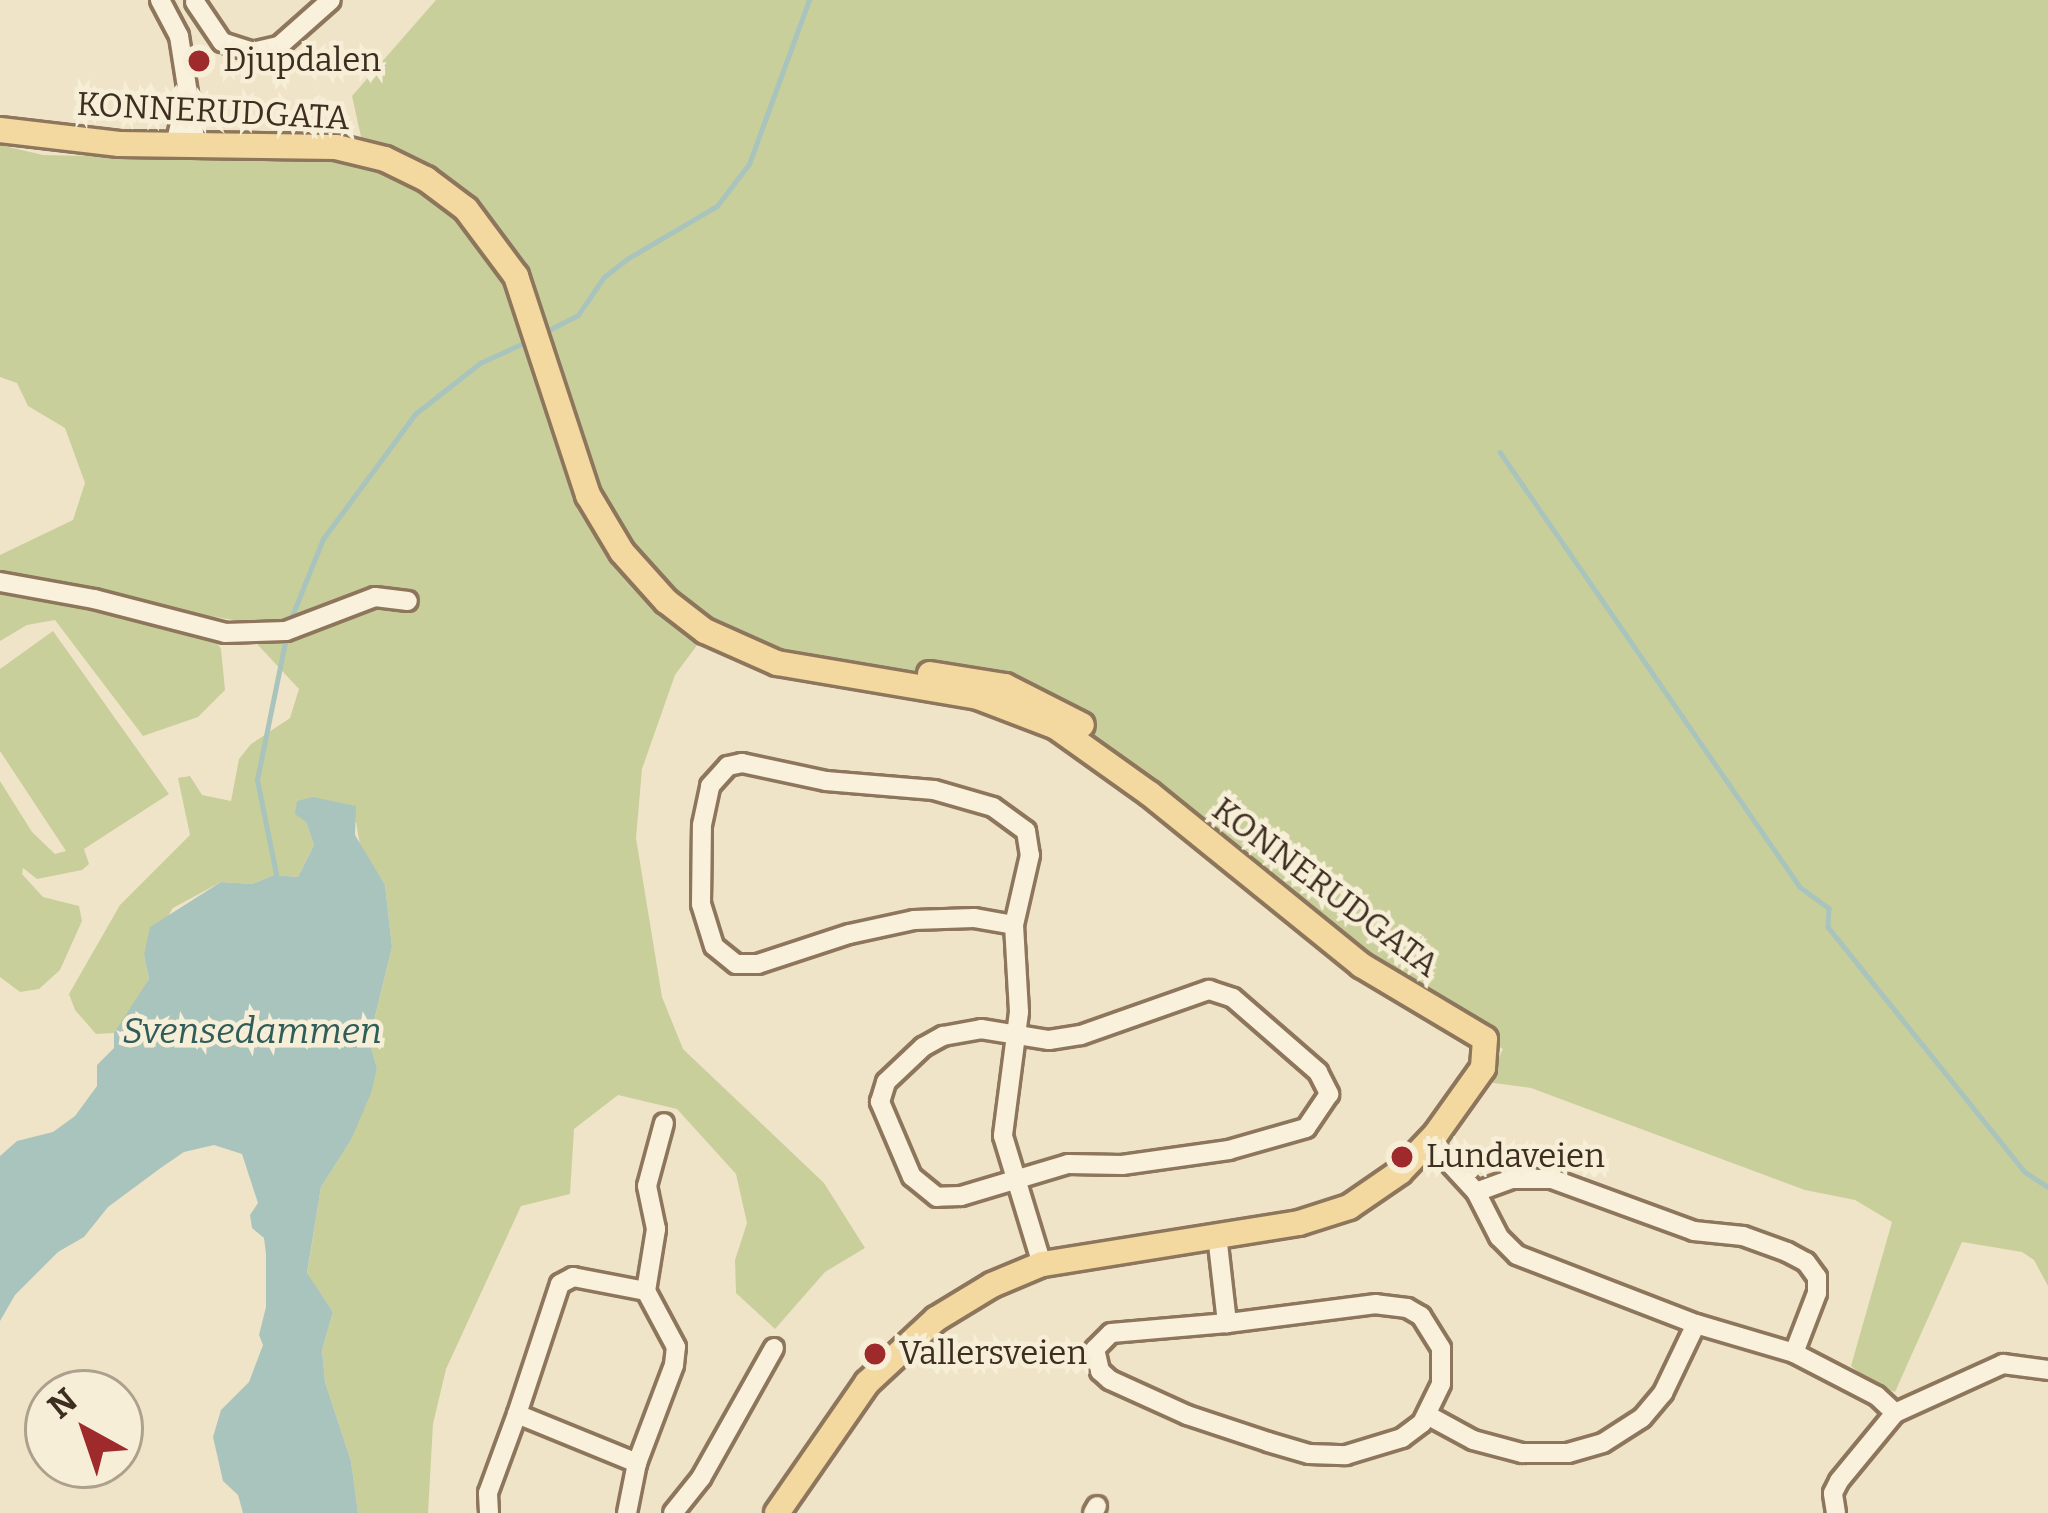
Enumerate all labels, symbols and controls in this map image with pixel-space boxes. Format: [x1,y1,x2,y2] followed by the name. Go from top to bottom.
[223,41,381,81] place label: Djupdalen
[186,48,212,74] marker: Djupdalen
[76,85,350,139] street label: KONNERUDGATA
[1204,790,1446,986] street label: KONNERUDGATA
[122,1010,382,1054] water label: Svensedammen
[1426,1137,1605,1177] place label: Lundaveien
[1389,1144,1415,1170] marker: Lundaveien
[899,1334,1087,1374] place label: Vallersveien
[862,1341,888,1367] marker: Vallersveien
[24,1369,144,1489] north arrow
[40,1380,85,1427] text: N

